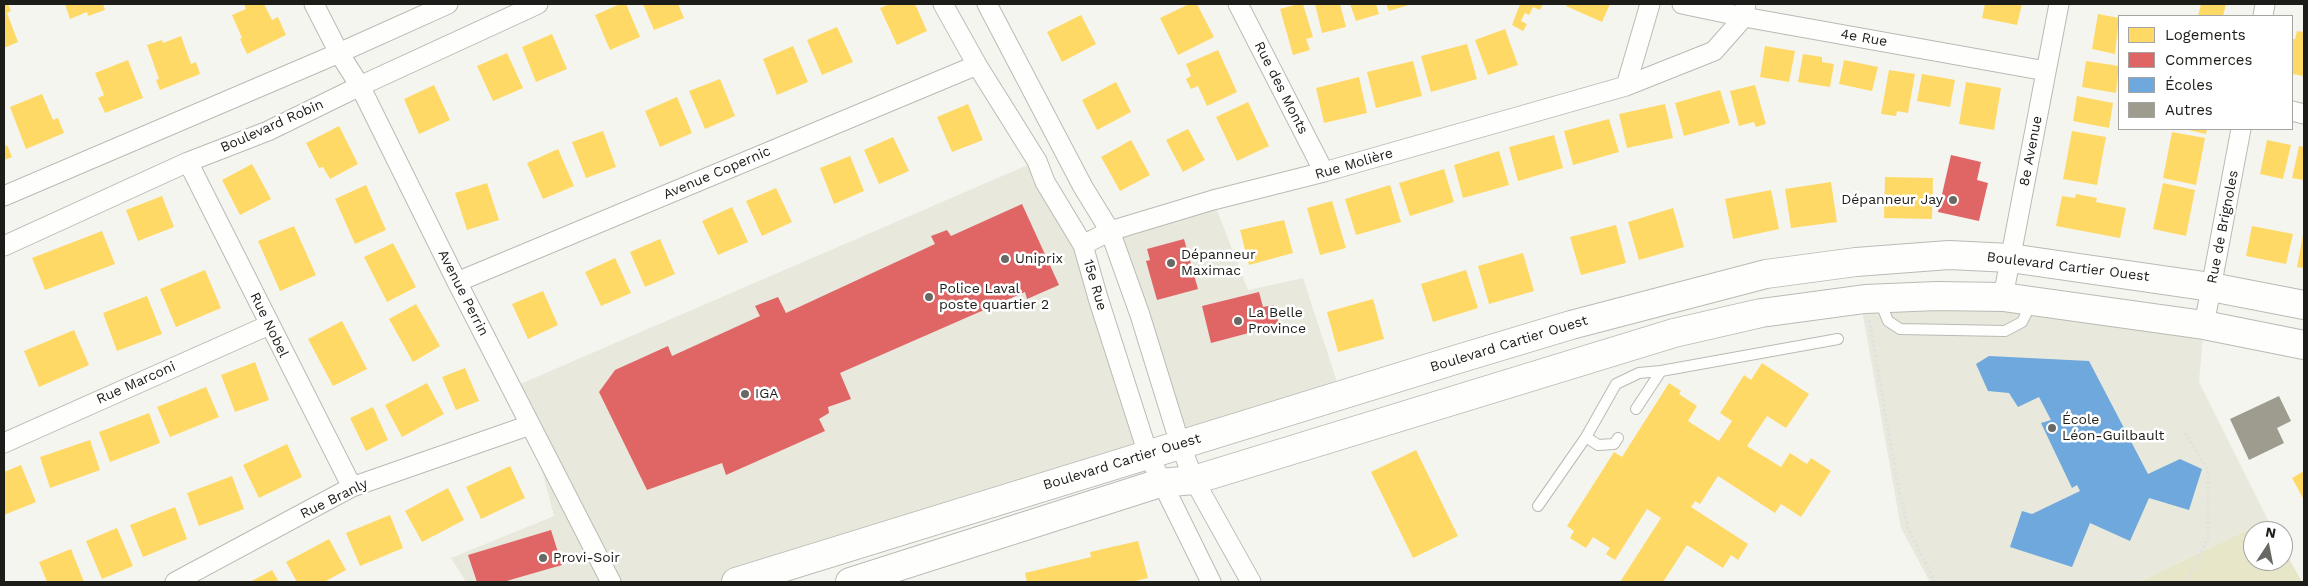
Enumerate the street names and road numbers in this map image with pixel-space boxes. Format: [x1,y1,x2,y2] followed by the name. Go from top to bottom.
[1839,26,1889,50] street label: 4e Rue
[1250,39,1312,137] street label: Rue des Monts
[218,96,326,156] street label: Boulevard Robin
[2016,115,2046,187] street label: 8e Avenue
[661,143,773,203] street label: Avenue Copernic
[1313,145,1395,183] street label: Rue Molière
[2204,169,2242,285] street label: Rue de Brignoles
[434,247,492,339] street label: Avenue Perrin
[1986,249,2150,285] street label: Boulevard Cartier Ouest
[1080,258,1110,312] street label: 15e Rue
[246,290,292,360] street label: Rue Nobel
[1428,312,1590,376] street label: Boulevard Cartier Ouest
[94,358,178,408] street label: Rue Marconi
[1041,430,1203,494] street label: Boulevard Cartier Ouest
[297,475,371,523] street label: Rue Branly

